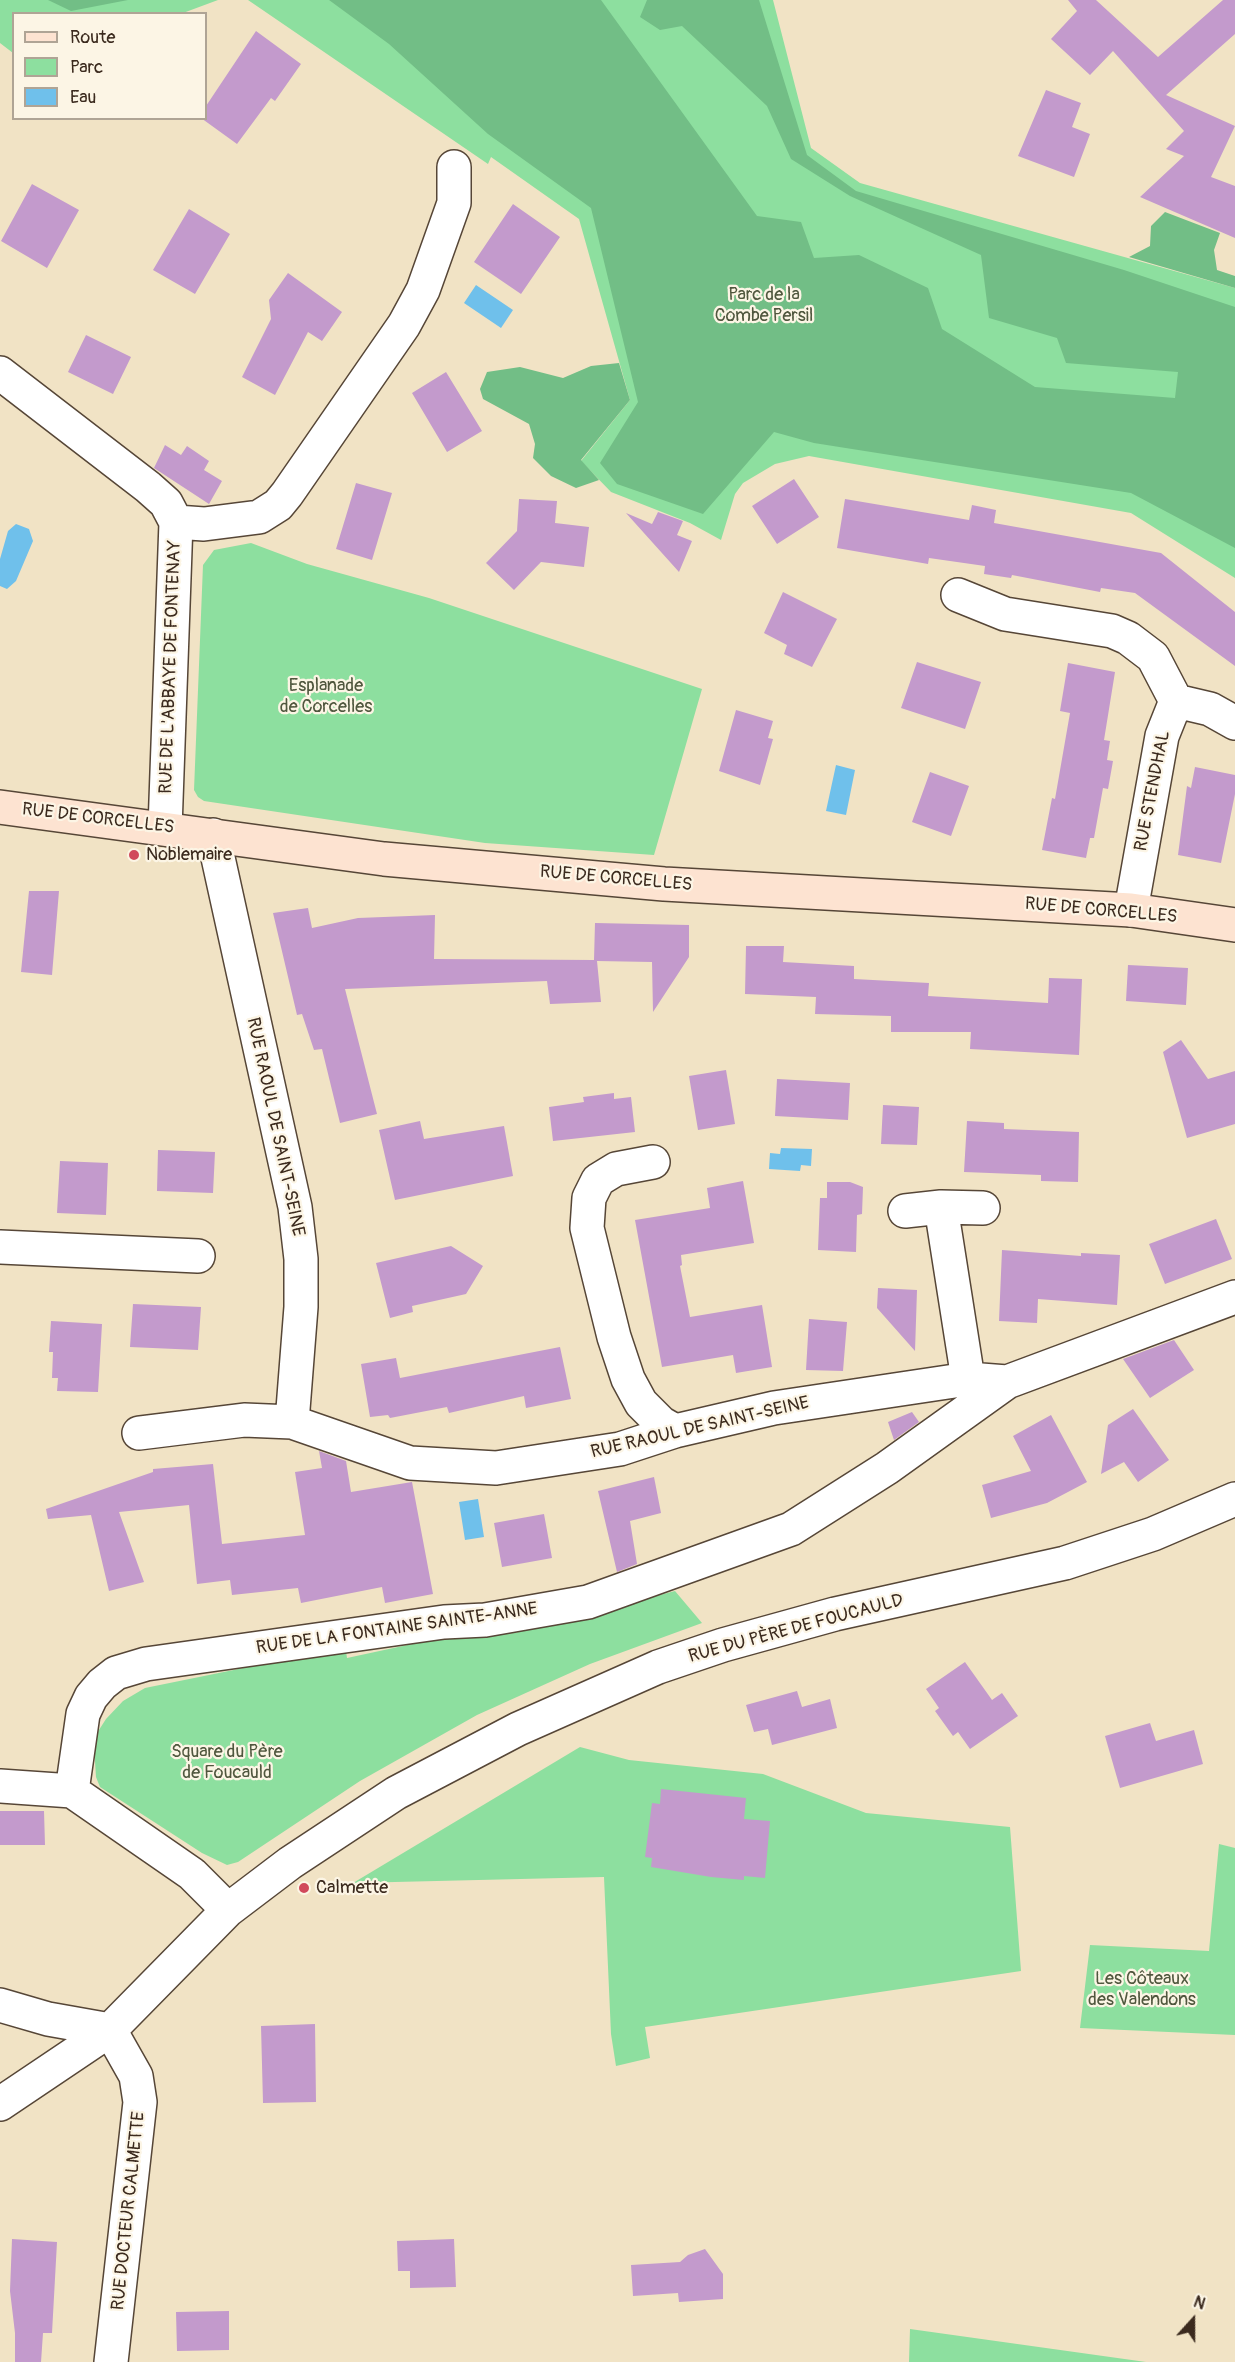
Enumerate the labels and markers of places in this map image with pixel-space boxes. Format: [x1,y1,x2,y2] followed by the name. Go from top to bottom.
[146,844,232,866] place label: Noblemaire
[127,848,141,862] marker: Noblemaire
[316,1877,388,1899] place label: Calmette
[297,1881,311,1895] marker: Calmette

